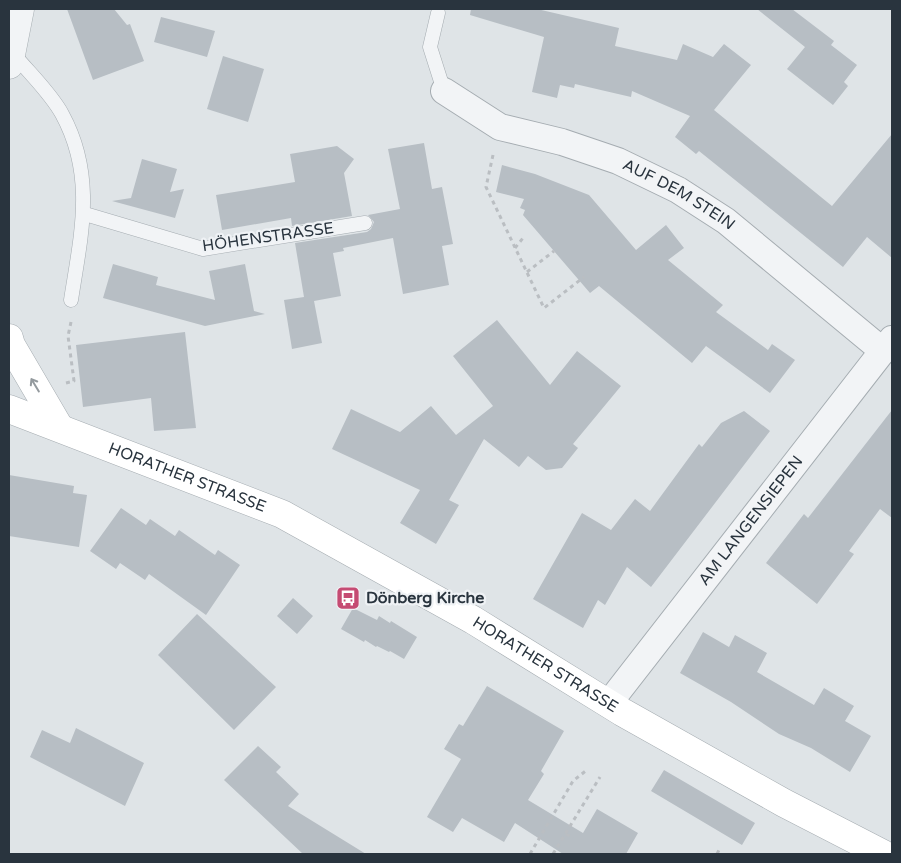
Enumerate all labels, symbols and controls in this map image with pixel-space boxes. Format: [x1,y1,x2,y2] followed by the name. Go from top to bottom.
[619,155,739,234] street label: AUF DEM STEIN
[201,218,335,256] street label: HÖHENSTRASSE
[29,379,39,393] one-way arrow
[106,438,269,517] street label: HORATHER STRASSE
[694,452,807,590] street label: AM LANGENSIEPEN
[335,585,361,611] bus stop icon: Dönberg Kirche
[366,588,484,608] place label: Dönberg Kirche
[469,612,622,717] street label: HORATHER STRASSE

